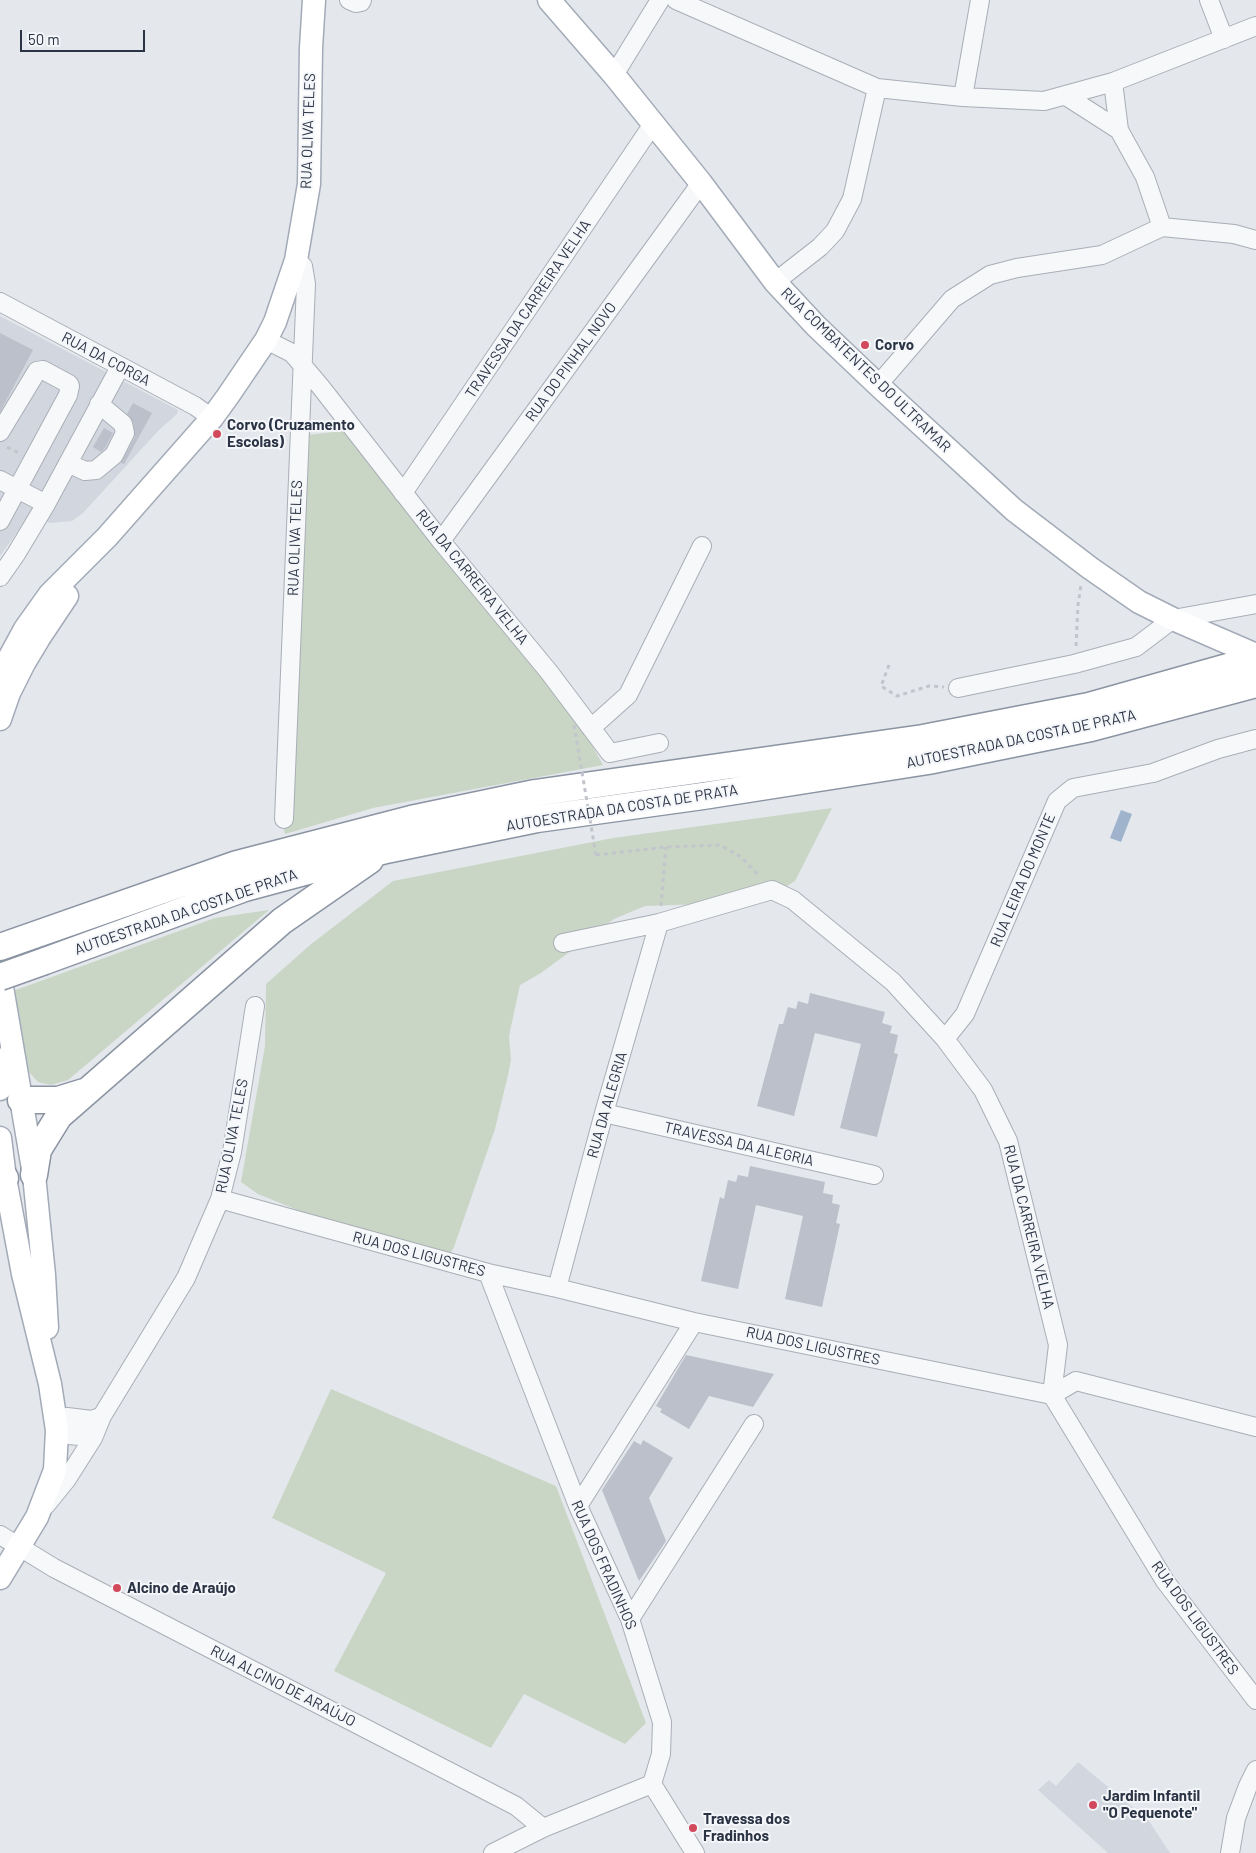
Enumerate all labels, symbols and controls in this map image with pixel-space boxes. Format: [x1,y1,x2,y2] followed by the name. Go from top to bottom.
[22,20,148,52] scale bar
[28,30,60,48] text: 50 m
[297,73,319,189] street label: RUA OLIVA TELES
[461,216,595,402] street label: TRAVESSA DA CARREIRA VELHA
[777,284,955,456] street label: RUA COMBATENTES DO ULTRAMAR
[522,299,620,425] street label: RUA DO PINHAL NOVO
[59,328,153,390] street label: RUA DA CORGA
[875,336,914,354] place label: Corvo
[859,339,871,351] marker: Corvo
[227,416,355,451] place label: Corvo (Cruzamento Escolas)
[211,428,223,440] marker: Corvo (Cruzamento Escolas)
[284,480,306,596] street label: RUA OLIVA TELES
[412,506,532,648] street label: RUA DA CARREIRA VELHA
[904,706,1138,772] street label: AUTOESTRADA DA COSTA DE PRATA
[505,781,739,835] street label: AUTOESTRADA DA COSTA DE PRATA
[987,810,1059,950] street label: RUA LEIRA DO MONTE
[72,865,300,959] street label: AUTOESTRADA DA COSTA DE PRATA
[583,1050,631,1160] street label: RUA DA ALEGRIA
[212,1077,252,1195] street label: RUA OLIVA TELES
[662,1118,816,1170] street label: TRAVESSA DA ALEGRIA
[1000,1143,1058,1311] street label: RUA DA CARREIRA VELHA
[351,1228,487,1280] street label: RUA DOS LIGUSTRES
[744,1323,882,1369] street label: RUA DOS LIGUSTRES
[567,1497,641,1633] street label: RUA DOS FRADINHOS
[1148,1557,1242,1679] street label: RUA DOS LIGUSTRES
[127,1579,236,1597] place label: Alcino de Araújo
[111,1582,123,1594] marker: Alcino de Araújo
[207,1642,359,1730] street label: RUA ALCINO DE ARAÚJO
[1103,1787,1200,1822] place label: Jardim Infantil "O Pequenote"
[1087,1799,1099,1811] marker: Jardim Infantil "O Pequenote"
[703,1810,790,1845] place label: Travessa dos Fradinhos
[687,1822,699,1834] marker: Travessa dos Fradinhos

